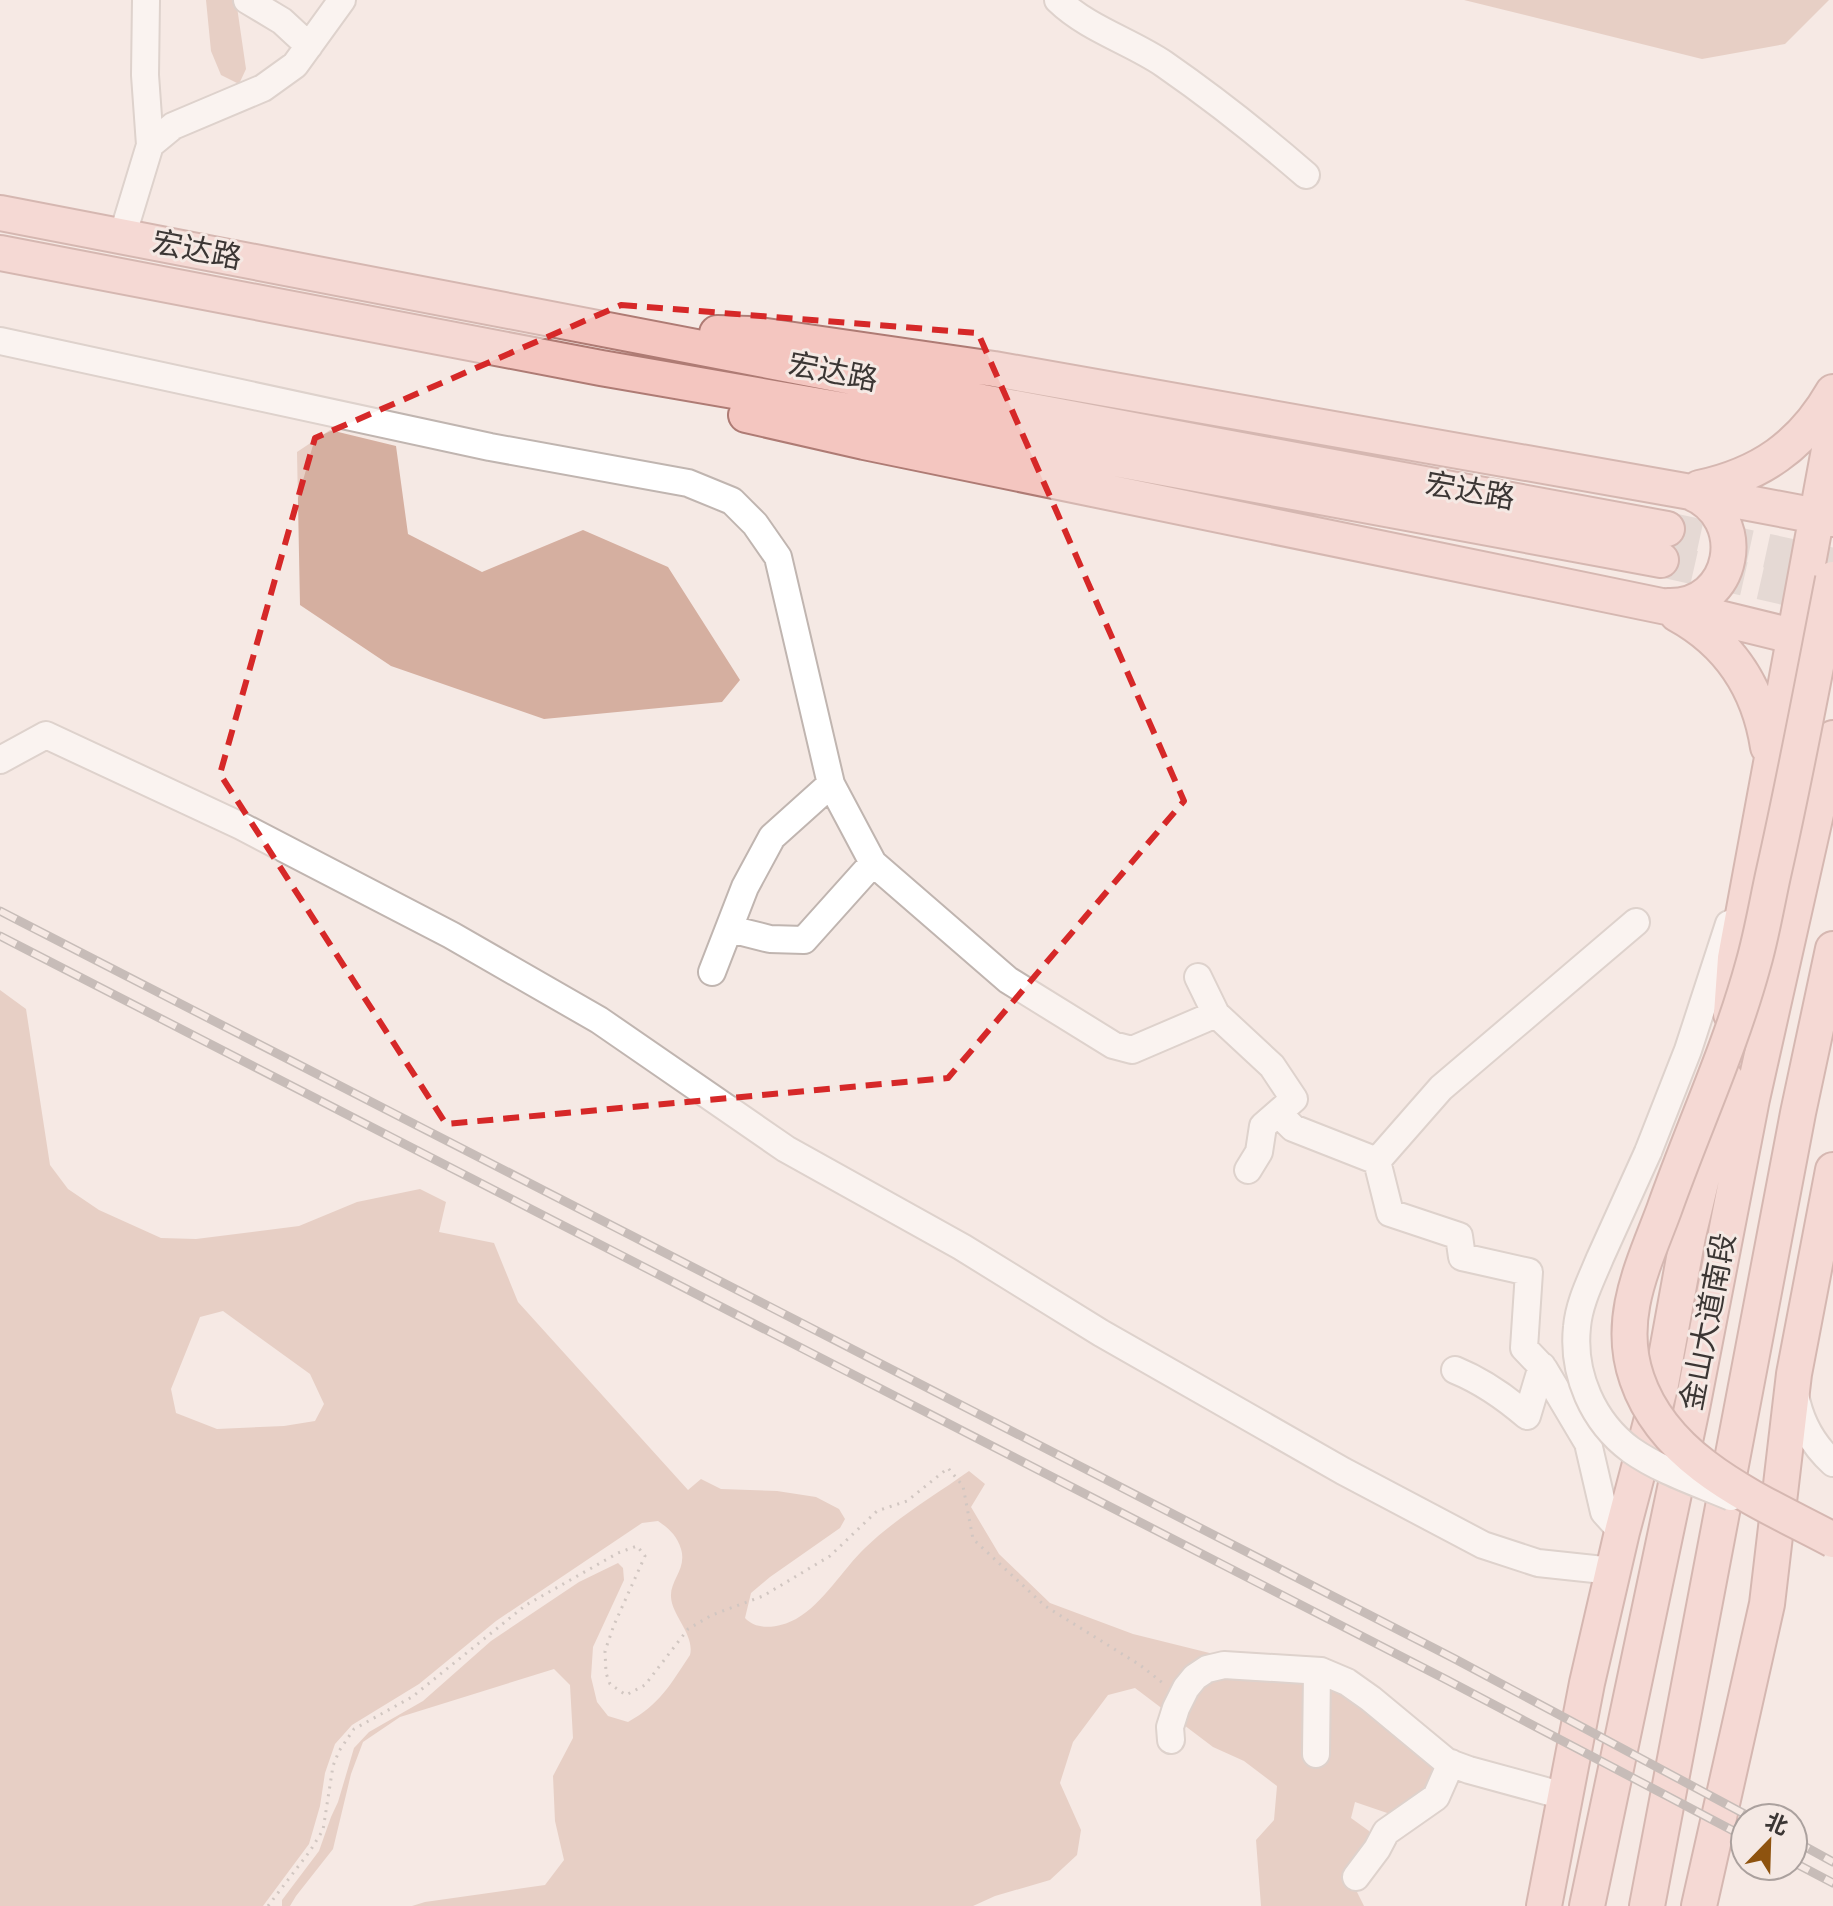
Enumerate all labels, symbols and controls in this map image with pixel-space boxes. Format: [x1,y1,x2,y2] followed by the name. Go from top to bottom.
[149,225,245,277] street label: 宏达路
[785,347,881,399] street label: 宏达路
[1423,466,1517,518] street label: 宏达路
[1674,1230,1744,1414] street label: 金山大道南段
[1729,1802,1809,1882] north arrow
[1761,1808,1792,1842] text: 北

